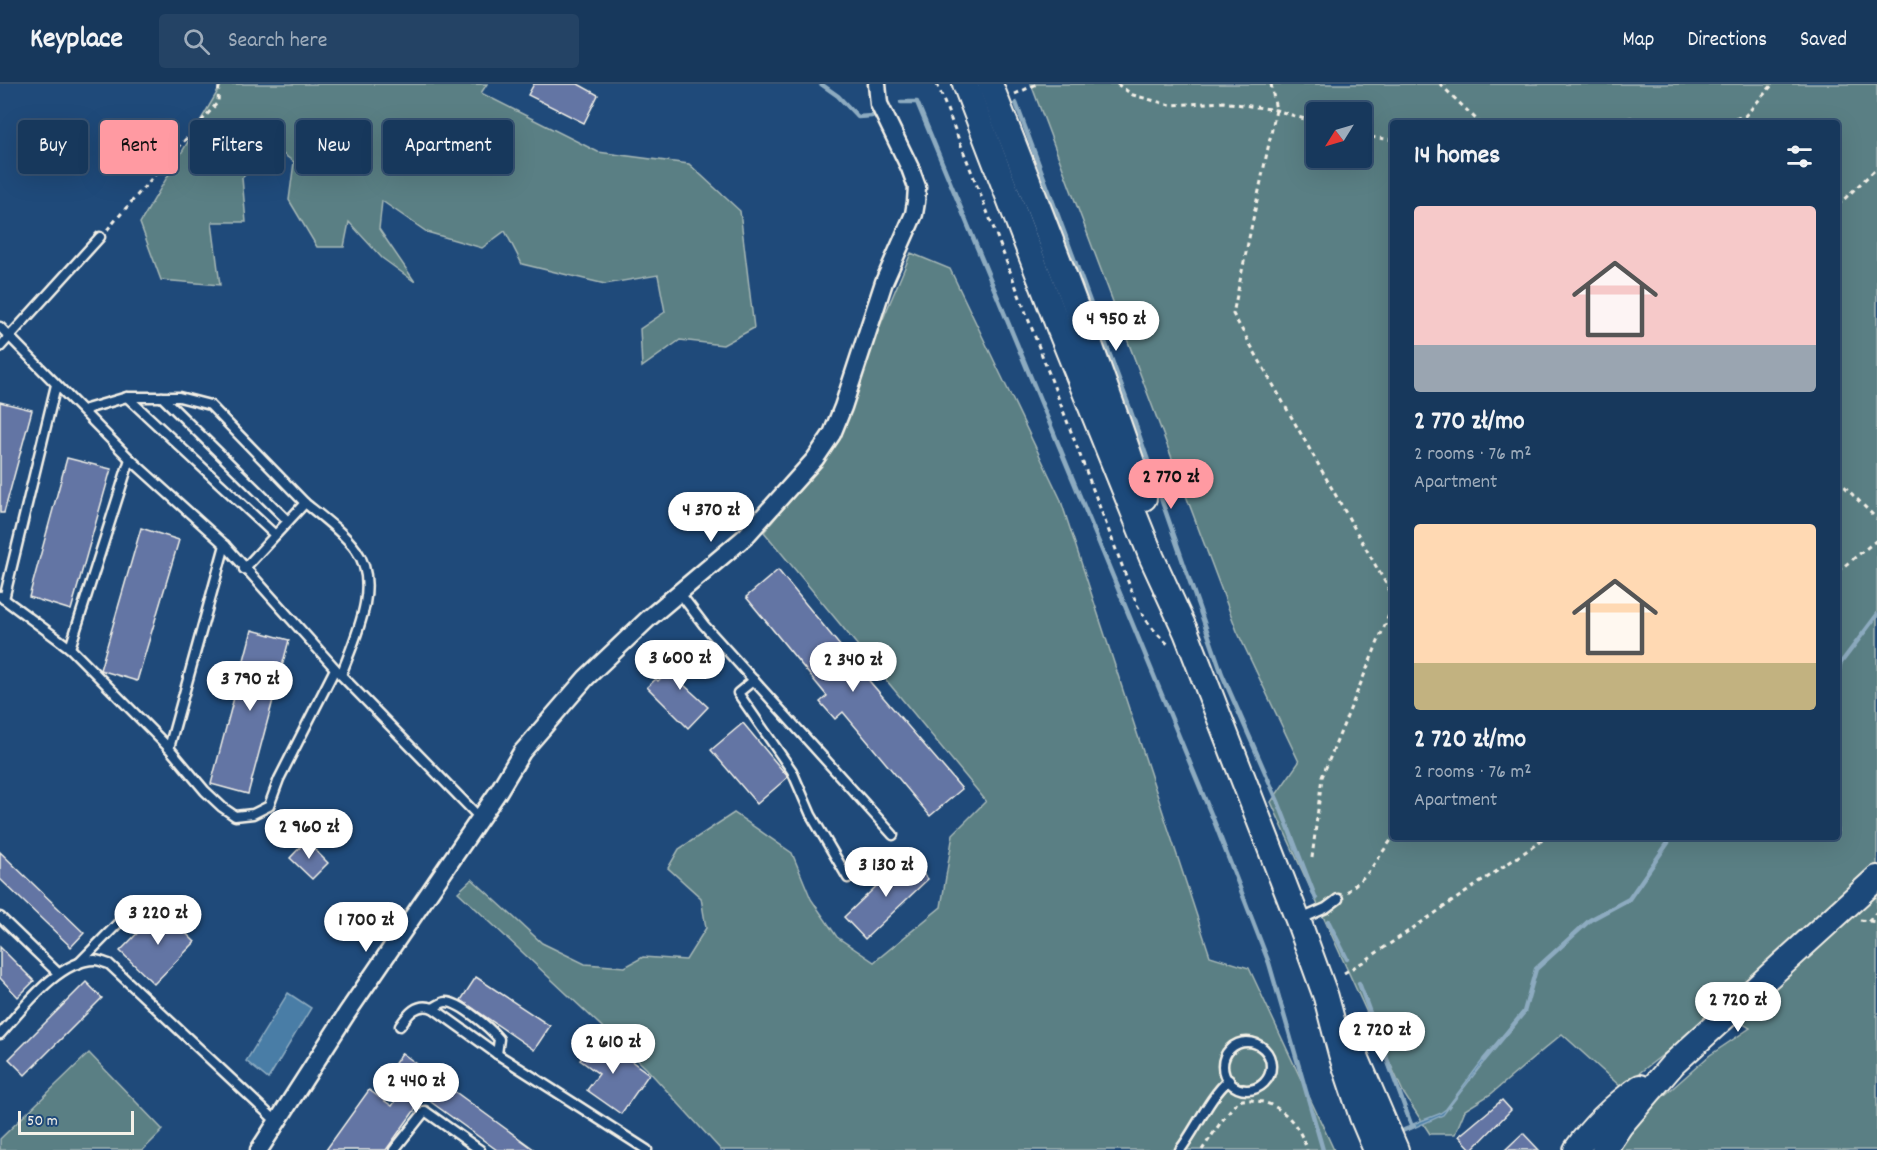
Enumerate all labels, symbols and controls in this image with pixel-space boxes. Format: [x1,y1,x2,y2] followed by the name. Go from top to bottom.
[159,14,579,68] search box
[30,21,123,61] text: Keyplace
[180,25,213,58] icon: search
[228,26,327,57] text: Search here
[1623,26,1654,56] text: Map
[1687,26,1767,56] text: Directions
[1800,26,1847,56] text: Saved
[1306,102,1372,168] north arrow
[1306,102,1372,168] map controls
[18,120,88,174] chip: Buy
[100,120,178,174] chip: Rent
[190,120,284,174] chip: Filters
[296,120,371,174] chip: New
[383,120,513,174] chip: Apartment
[1414,138,1500,175] text: 14 homes
[1783,140,1816,173] icon: filters
[1561,245,1669,353] icon: home
[1054,301,1178,352] pin: 4 950 zł
[1086,306,1146,334] text: 4 950 zł
[1414,404,1525,441] text: 2 770 zł/mo
[1414,441,1532,469] text: 2 rooms · 76 m²
[1109,459,1233,510] pin: 2 770 zł
[1143,464,1199,492] text: 2 770 zł
[1414,469,1497,497] text: Apartment
[649,492,773,543] pin: 4 370 zł
[682,497,740,525] text: 4 370 zł
[1561,563,1669,671] icon: home
[618,640,742,691] pin: 3 600 zł
[791,642,915,693] pin: 2 340 zł
[649,645,711,673] text: 3 600 zł
[824,647,882,675] text: 2 340 zł
[188,661,312,712] pin: 3 790 zł
[221,666,279,694] text: 3 790 zł
[1414,722,1526,759] text: 2 720 zł/mo
[1414,759,1532,787] text: 2 rooms · 76 m²
[1414,787,1497,815] text: Apartment
[247,809,371,860] pin: 2 960 zł
[279,814,339,842] text: 2 960 zł
[824,847,948,898] pin: 3 130 zł
[859,852,913,880] text: 3 130 zł
[96,895,220,946] pin: 3 220 zł
[128,900,188,928] text: 3 220 zł
[304,902,428,953] pin: 1 700 zł
[338,907,394,935] text: 1 700 zł
[1676,982,1800,1033] pin: 2 720 zł
[1709,987,1767,1015] text: 2 720 zł
[1320,1012,1444,1063] pin: 2 720 zł
[1353,1017,1411,1045] text: 2 720 zł
[551,1024,675,1075] pin: 2 610 zł
[585,1029,641,1057] text: 2 610 zł
[354,1063,478,1114] pin: 2 440 zł
[387,1068,445,1096] text: 2 440 zł
[18,1108,134,1136] scale bar
[27,1110,58,1133] text: 50 m

